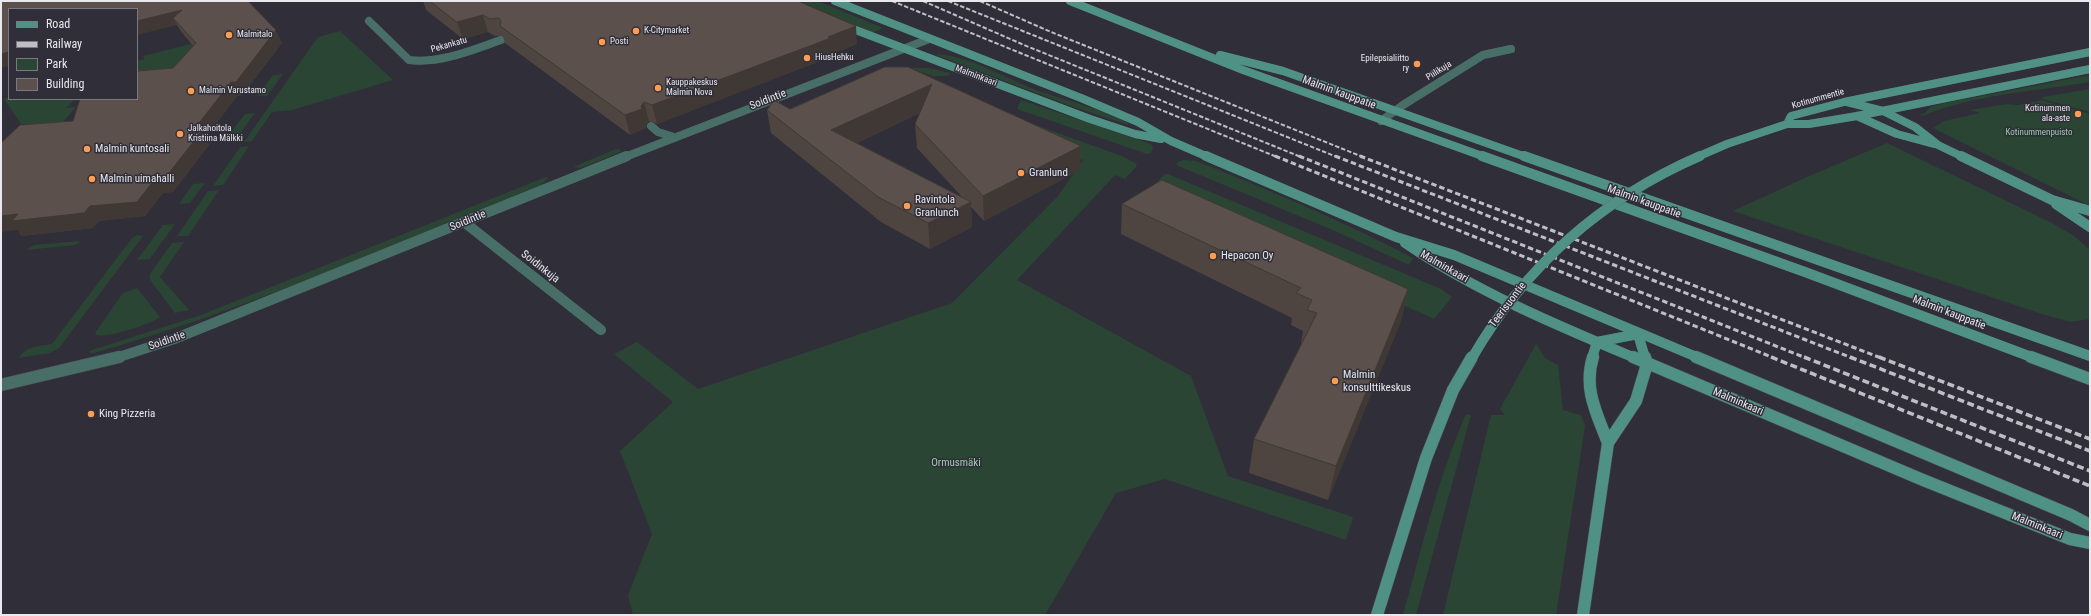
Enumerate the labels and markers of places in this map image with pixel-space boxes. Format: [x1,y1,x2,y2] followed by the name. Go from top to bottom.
[631,26,641,36] marker: K-Citymarket
[644,26,689,36] place label: K-Citymarket
[224,30,234,40] marker: Malmitalo
[237,30,273,40] place label: Malmitalo
[597,37,607,47] marker: Posti
[610,37,628,47] place label: Posti
[802,53,812,63] marker: HiusHehku
[815,53,854,63] place label: HiusHehku
[1361,54,1409,75] place label: Epilepsialiitto ry
[1412,59,1422,69] marker: Epilepsialiitto ry
[666,78,718,99] place label: Kauppakeskus Malmin Nova
[653,83,663,93] marker: Kauppakeskus Malmin Nova
[186,86,196,96] marker: Malmin Varustamo
[199,86,266,96] place label: Malmin Varustamo
[2025,104,2070,125] place label: Kotinummen ala-aste
[2073,109,2083,119] marker: Kotinummen ala-aste
[188,124,243,145] place label: Jalkahoitola Kristiina Mälkki
[175,129,185,139] marker: Jalkahoitola Kristiina Mälkki
[95,142,169,156] place label: Malmin kuntosali
[82,144,92,154] marker: Malmin kuntosali
[1029,166,1068,180] place label: Granlund
[1016,168,1026,178] marker: Granlund
[100,172,174,186] place label: Malmin uimahalli
[87,174,97,184] marker: Malmin uimahalli
[915,193,959,219] place label: Ravintola Granlunch
[902,201,912,211] marker: Ravintola Granlunch
[1221,249,1273,263] place label: Hepacon Oy
[1208,251,1218,261] marker: Hepacon Oy
[1343,368,1411,394] place label: Malmin konsulttikeskus
[1330,376,1340,386] marker: Malmin konsulttikeskus
[99,407,155,421] place label: King Pizzeria
[86,409,96,419] marker: King Pizzeria

